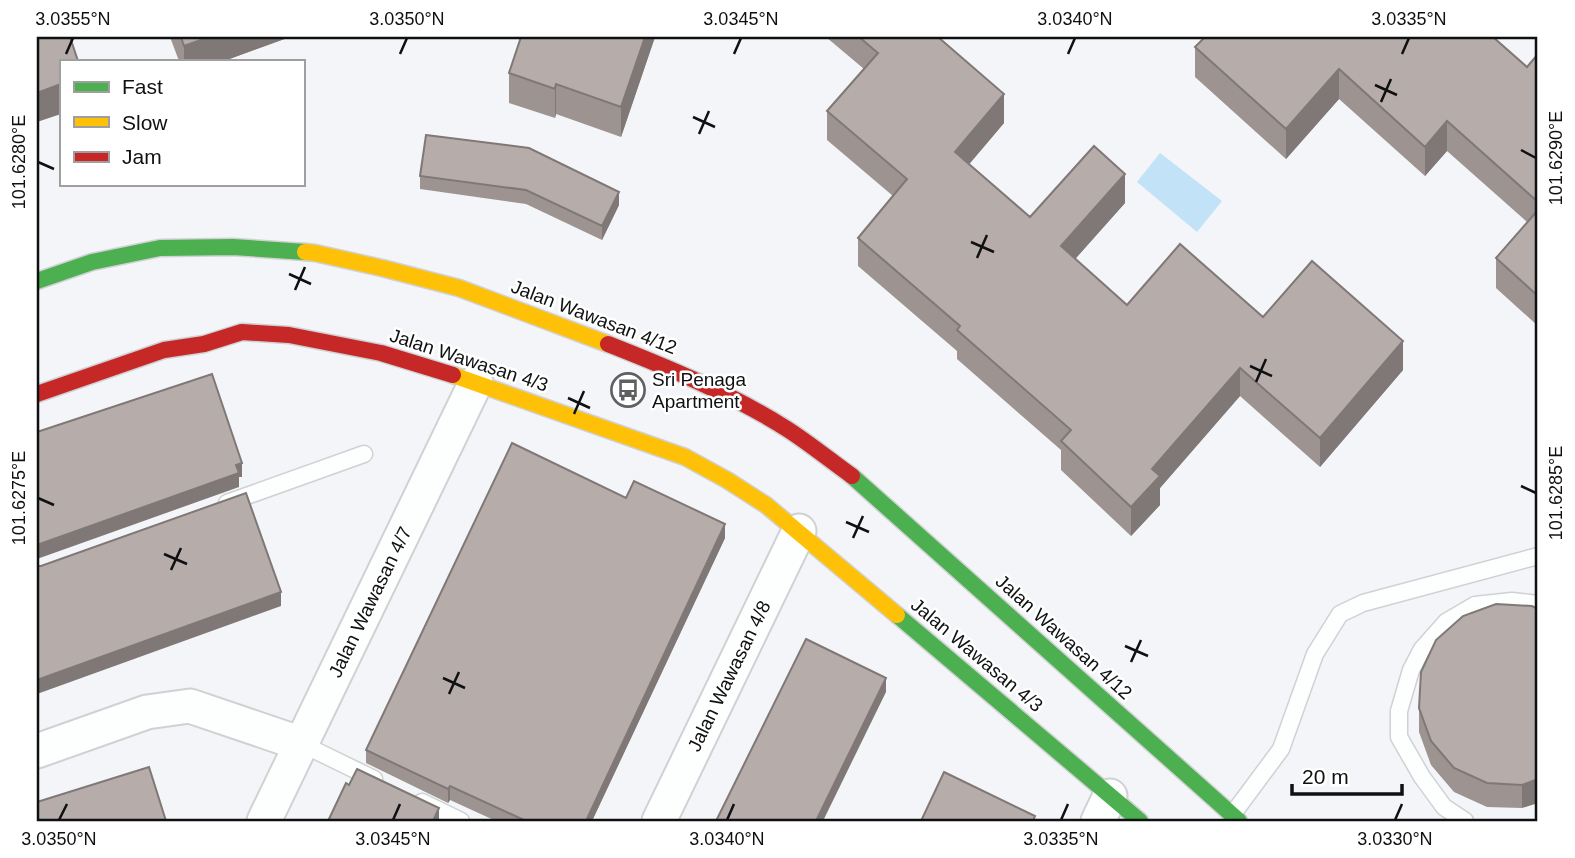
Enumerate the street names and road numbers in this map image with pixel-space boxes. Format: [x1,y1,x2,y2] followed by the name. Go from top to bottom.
[508,276,680,358] street label: Jalan Wawasan 4/12
[387,325,551,395] street label: Jalan Wawasan 4/3
[324,523,416,681] street label: Jalan Wawasan 4/7
[992,570,1136,704] street label: Jalan Wawasan 4/12
[907,594,1047,716] street label: Jalan Wawasan 4/3
[683,597,775,755] street label: Jalan Wawasan 4/8

